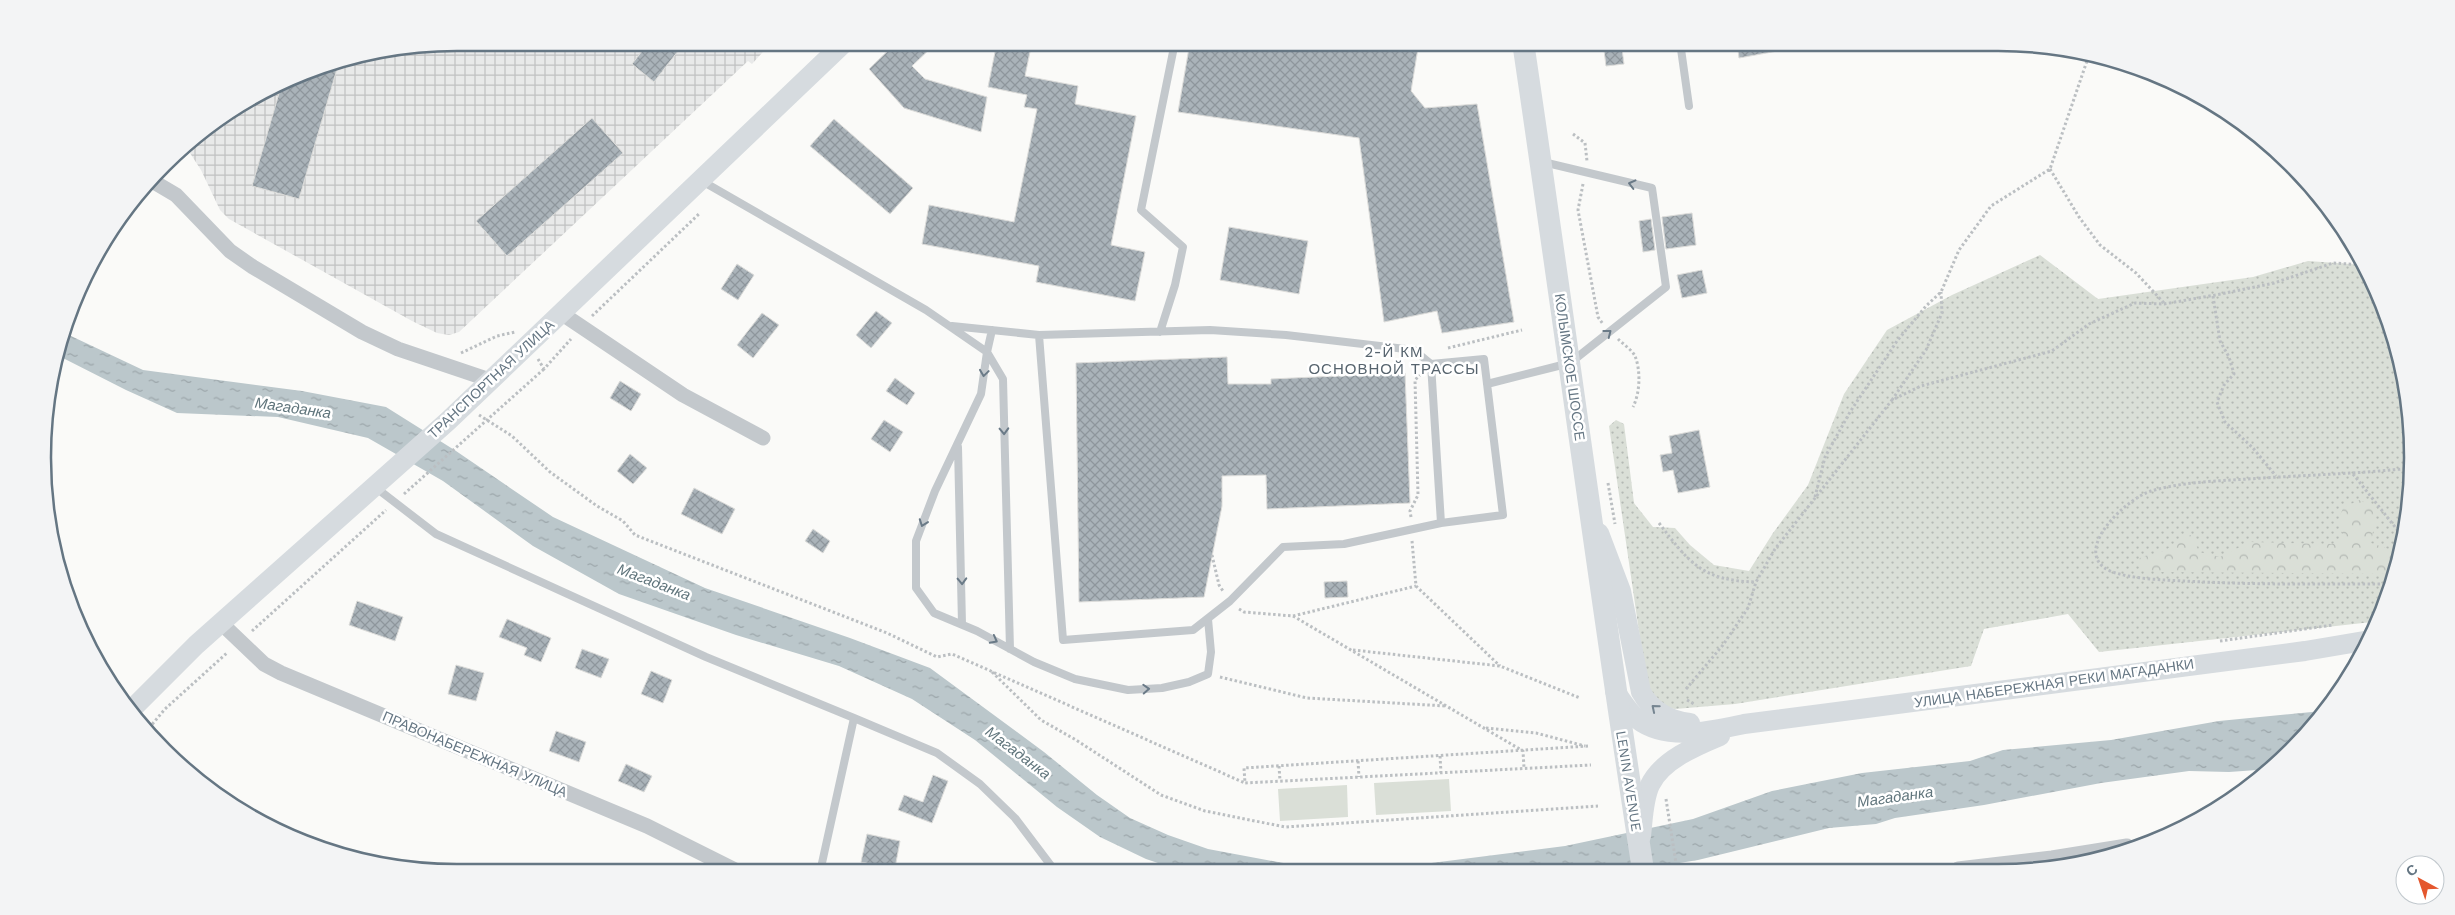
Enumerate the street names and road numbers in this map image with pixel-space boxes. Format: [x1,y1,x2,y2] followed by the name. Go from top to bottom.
[1552,292,1588,442] street label: КОЛЫМСКОЕ ШОССЕ
[425,316,558,442] street label: ТРАНСПОРТНАЯ УЛИЦА
[1913,655,2195,711] street label: УЛИЦА НАБЕРЕЖНАЯ РЕКИ МАГАДАНКИ
[380,708,570,800] street label: ПРАВОНАБЕРЕЖНАЯ УЛИЦА
[1613,729,1645,833] street label: LENIN AVENUE

